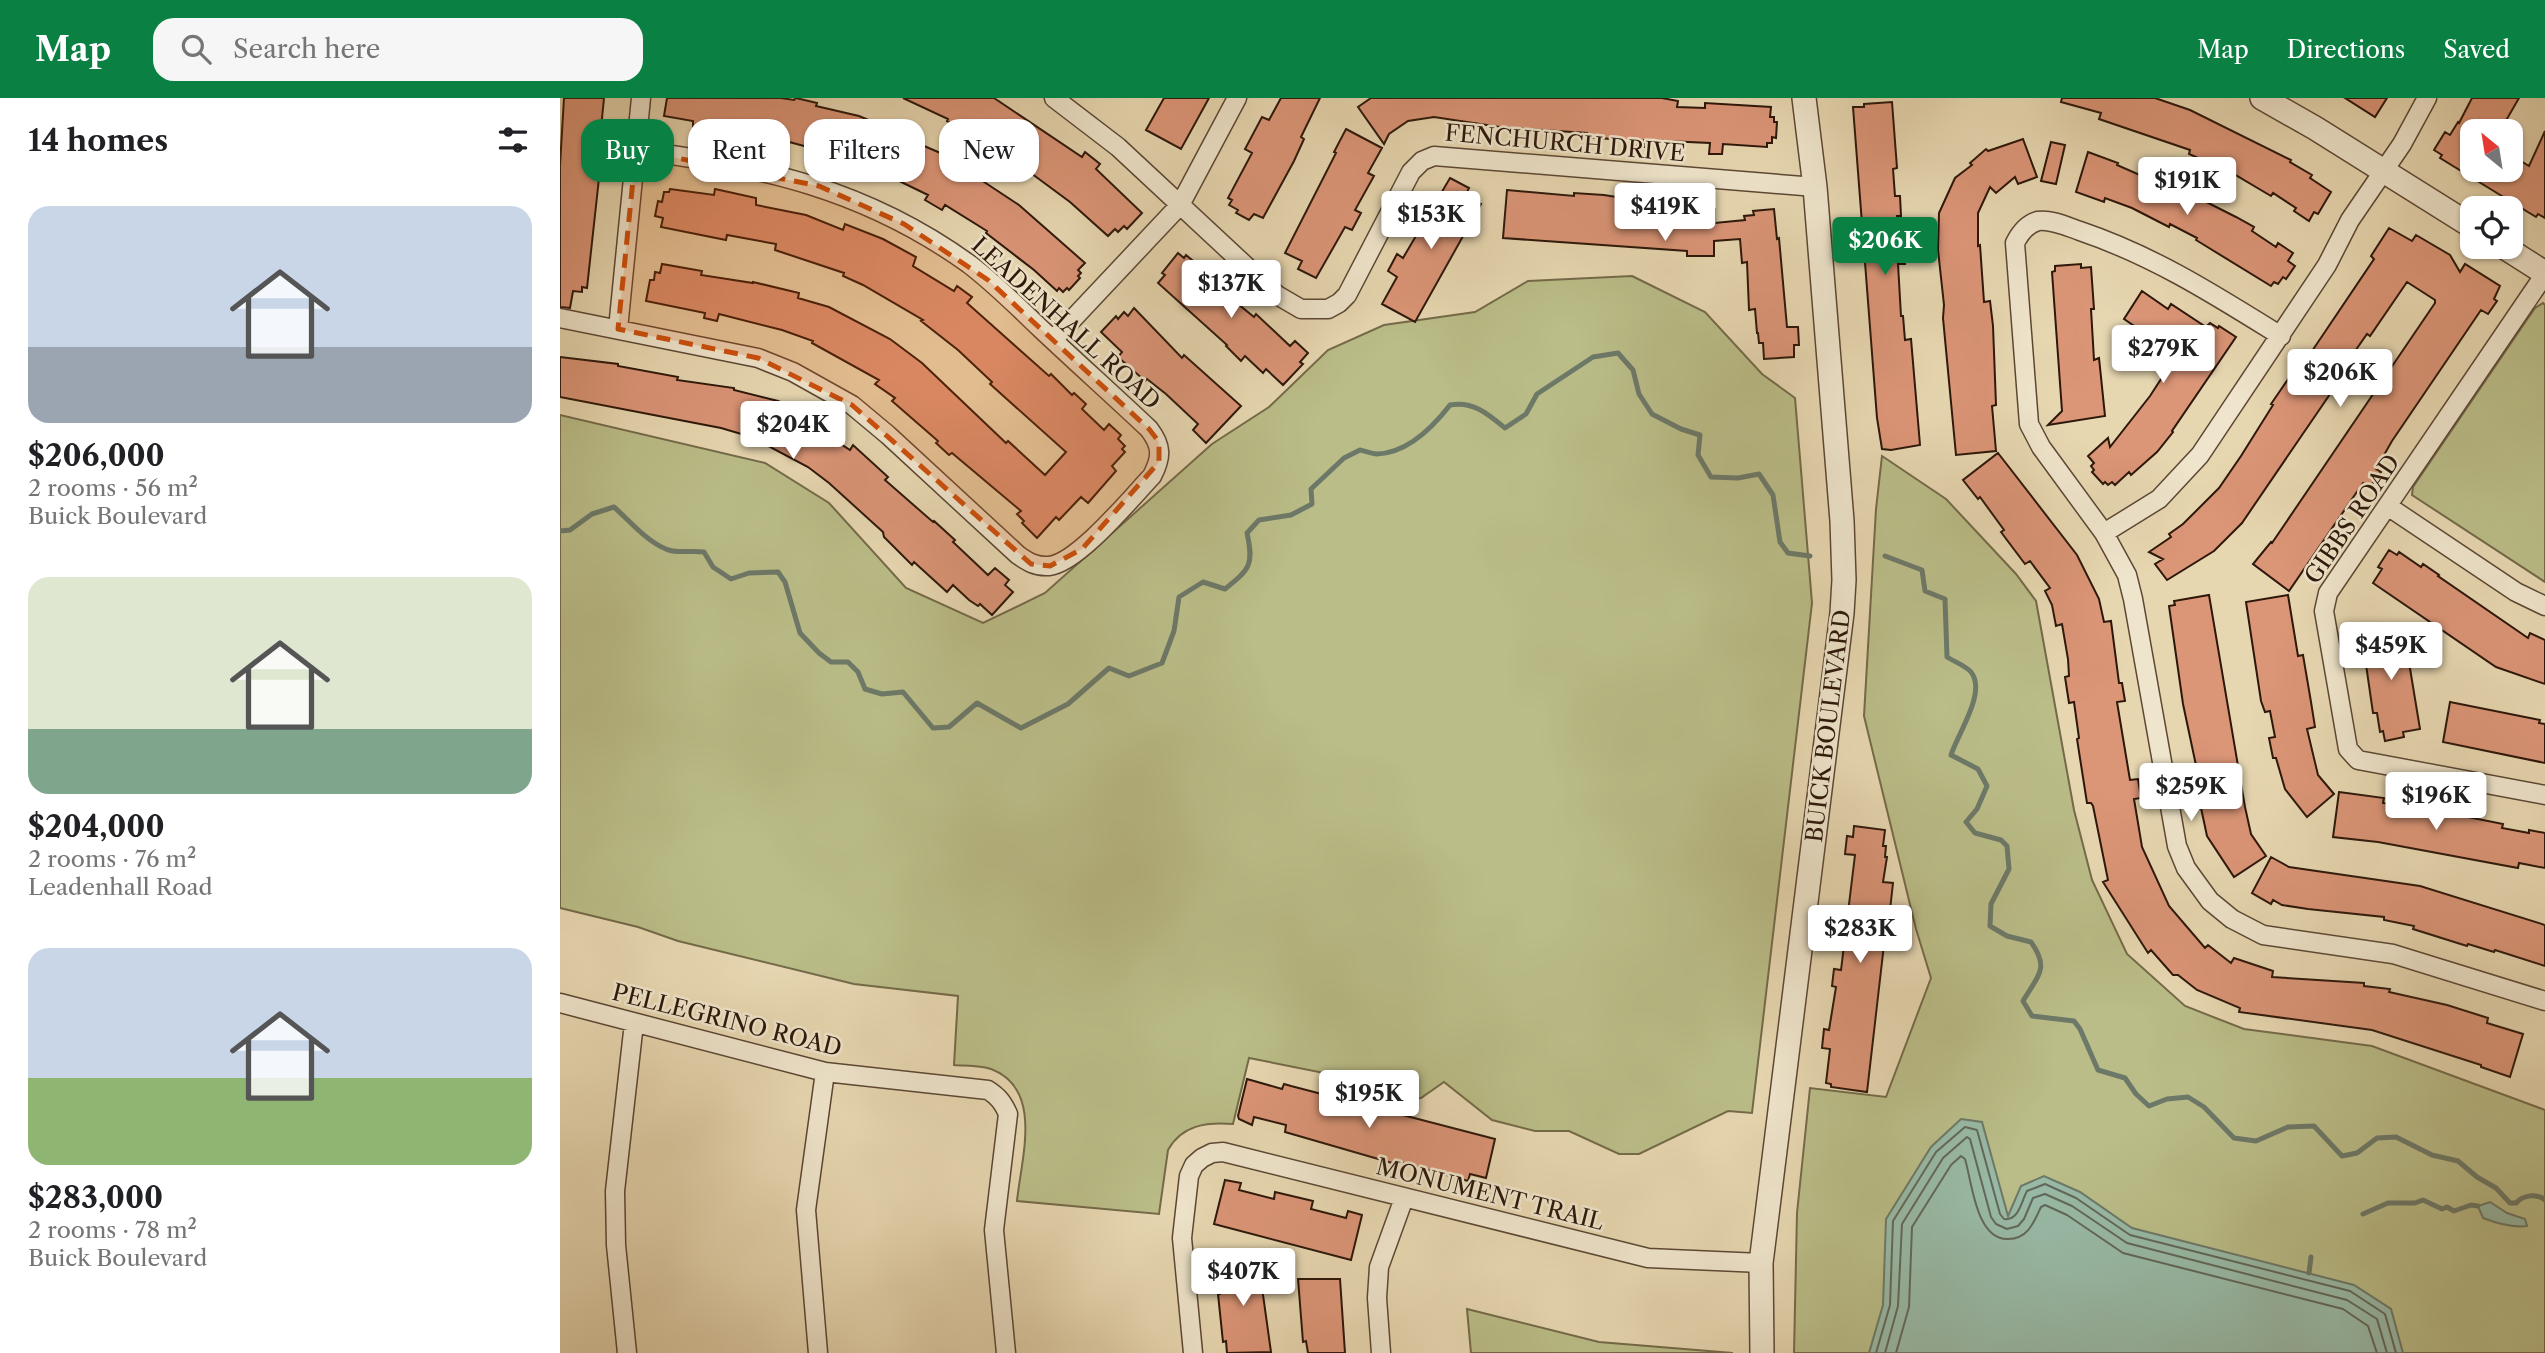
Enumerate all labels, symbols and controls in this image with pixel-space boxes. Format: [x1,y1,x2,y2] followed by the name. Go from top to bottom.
[153,18,643,81] search box
[35,29,111,70] text: Map
[177,30,215,68] icon: search
[233,33,380,65] text: Search here
[2197,35,2249,64] text: Map
[2287,35,2405,64] text: Directions
[2443,35,2510,64] text: Saved
[581,119,674,182] chip: Buy
[688,119,790,182] chip: Rent
[804,119,925,182] chip: Filters
[939,119,1039,182] chip: New
[1444,119,1686,167] street label: FENCHURCH DRIVE
[2460,119,2524,182] north arrow
[2460,119,2523,259] map controls
[494,121,532,159] icon: filters
[28,122,168,159] text: 14 homes
[2138,158,2236,217] pin: $191K
[2154,166,2220,194] text: $191K
[1616,184,1714,243] pin: $419K
[1382,192,1480,251] pin: $153K
[1631,192,1699,220] text: $419K
[2460,196,2523,259] button: locate
[1397,200,1465,228] text: $153K
[1836,218,1934,277] pin: $206K
[1848,226,1922,254] text: $206K
[966,231,1166,415] street label: LEADENHALL ROAD
[217,251,343,377] icon: home
[1182,260,1280,320] pin: $137K
[1198,269,1264,297] text: $137K
[2114,326,2212,385] pin: $279K
[2128,334,2198,362] text: $279K
[2291,350,2389,409] pin: $206K
[2303,358,2377,386] text: $206K
[744,402,842,461] pin: $204K
[756,410,830,438] text: $204K
[28,437,165,474] text: $206,000
[2299,449,2405,589] street label: GIBBS ROAD
[28,474,198,502] text: 2 rooms · 56 m²
[28,502,207,530] text: Buick Boulevard
[1800,608,1856,844] street label: BUICK BOULEVARD
[217,622,343,748] icon: home
[2342,622,2440,682] pin: $459K
[2355,631,2427,659] text: $459K
[2142,764,2240,823] pin: $259K
[2155,772,2227,800] text: $259K
[2387,772,2485,832] pin: $196K
[2401,781,2471,809] text: $196K
[28,808,165,845] text: $204,000
[28,845,196,873] text: 2 rooms · 76 m²
[28,873,213,901] text: Leadenhall Road
[1811,906,1909,965] pin: $283K
[1824,914,1896,942] text: $283K
[609,978,845,1062] street label: PELLEGRINO ROAD
[217,993,343,1119] icon: home
[1320,1070,1418,1130] pin: $195K
[1335,1079,1403,1107] text: $195K
[1373,1152,1607,1236] street label: MONUMENT TRAIL
[28,1179,163,1216] text: $283,000
[28,1216,197,1244] text: 2 rooms · 78 m²
[28,1244,207,1272] text: Buick Boulevard
[1194,1248,1292,1308] pin: $407K
[1207,1257,1279,1285] text: $407K

